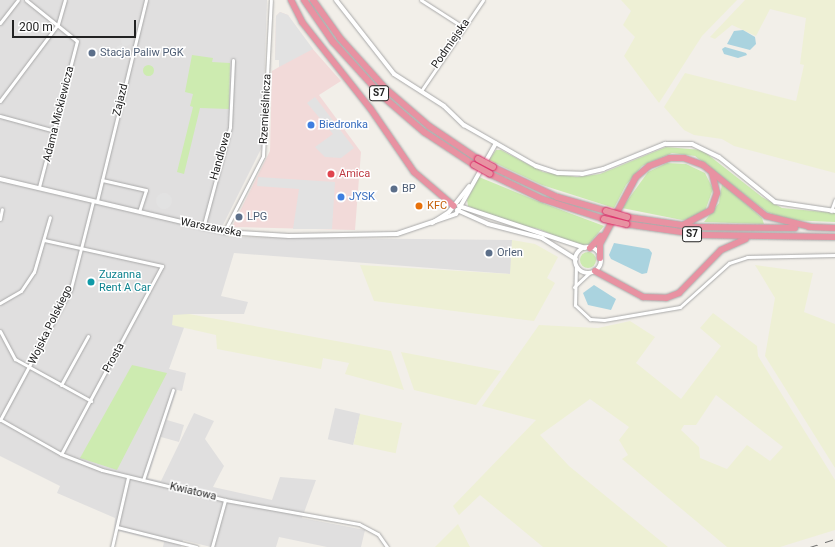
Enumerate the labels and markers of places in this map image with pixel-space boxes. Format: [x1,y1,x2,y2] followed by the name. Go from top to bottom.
[100,46,184,60] place label: Stacja Paliw PGK
[87,48,97,58] marker: Stacja Paliw PGK
[319,118,368,132] place label: Biedronka
[306,120,316,130] marker: Biedronka
[339,167,370,181] place label: Amica
[326,169,336,179] marker: Amica
[402,182,416,196] place label: BP
[389,184,399,194] marker: BP
[349,190,375,204] place label: JYSK
[336,192,346,202] marker: JYSK
[427,199,447,213] place label: KFC
[414,201,424,211] marker: KFC
[247,210,267,224] place label: LPG
[234,212,244,222] marker: LPG
[497,246,523,260] place label: Orlen
[484,248,494,258] marker: Orlen
[99,269,151,295] place label: Zuzanna Rent A Car
[86,277,96,287] marker: Zuzanna Rent A Car

